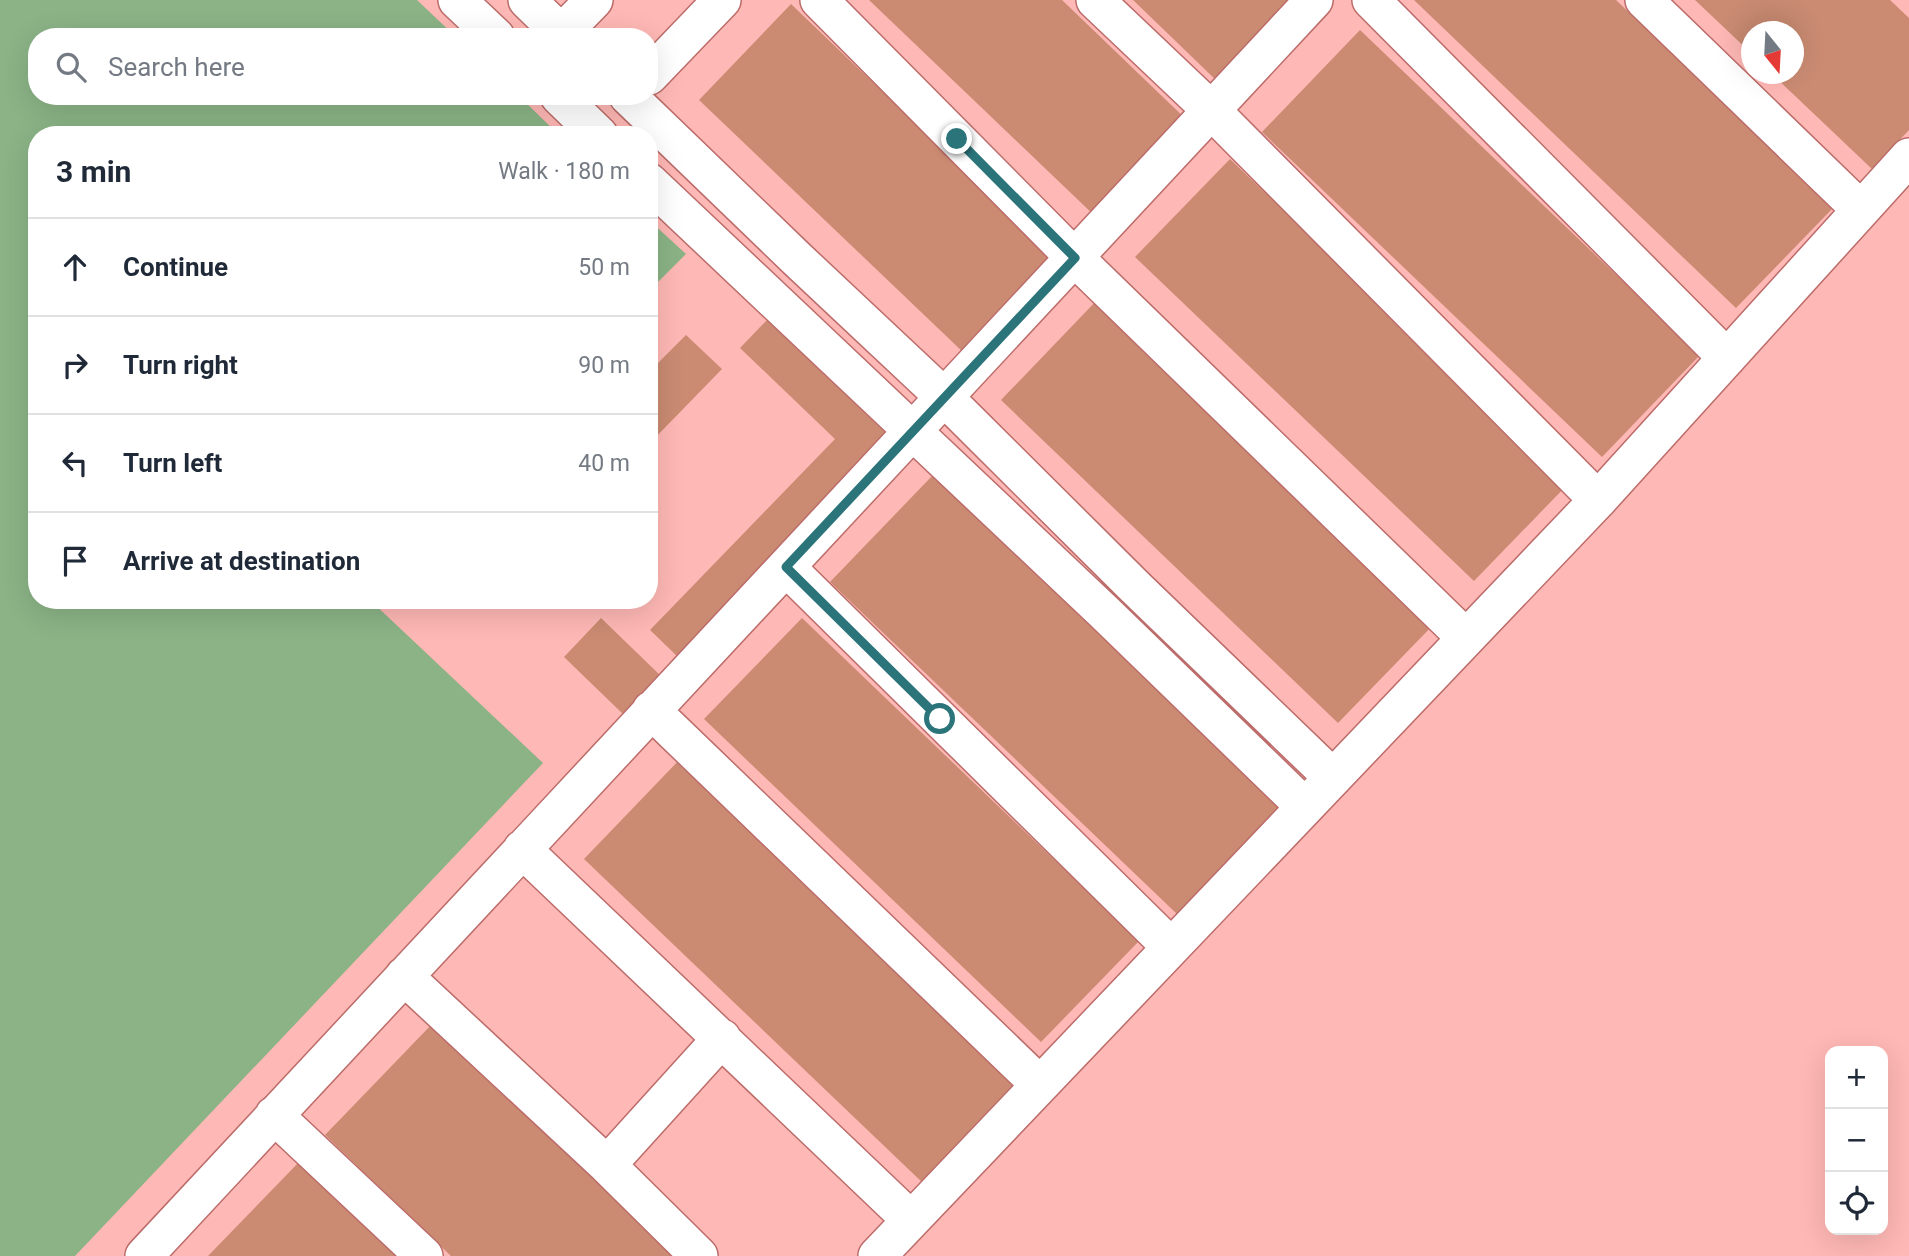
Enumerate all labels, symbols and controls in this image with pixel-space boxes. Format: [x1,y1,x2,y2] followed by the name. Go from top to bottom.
[1741,21,1804,84] north arrow
[28,28,658,105] search box
[52,48,90,86] icon: search
[108,52,245,82] text: Search here
[941,123,972,154] route end
[56,154,131,189] text: 3 min
[498,158,630,185] text: Walk · 180 m
[56,248,94,286] icon: ahead
[123,252,228,282] text: Continue
[578,254,630,281] text: 50 m
[56,346,94,384] icon: right
[123,350,238,380] text: Turn right
[578,352,630,379] text: 90 m
[56,444,94,482] icon: left
[123,448,222,478] text: Turn left
[578,450,630,477] text: 40 m
[56,542,94,580] icon: arrive
[123,546,360,576] text: Arrive at destination
[924,703,955,734] route start
[1825,1046,1888,1235] map controls
[1825,1046,1888,1109] button: +
[1825,1109,1888,1172] button: −
[1825,1172,1888,1235] button: locate

